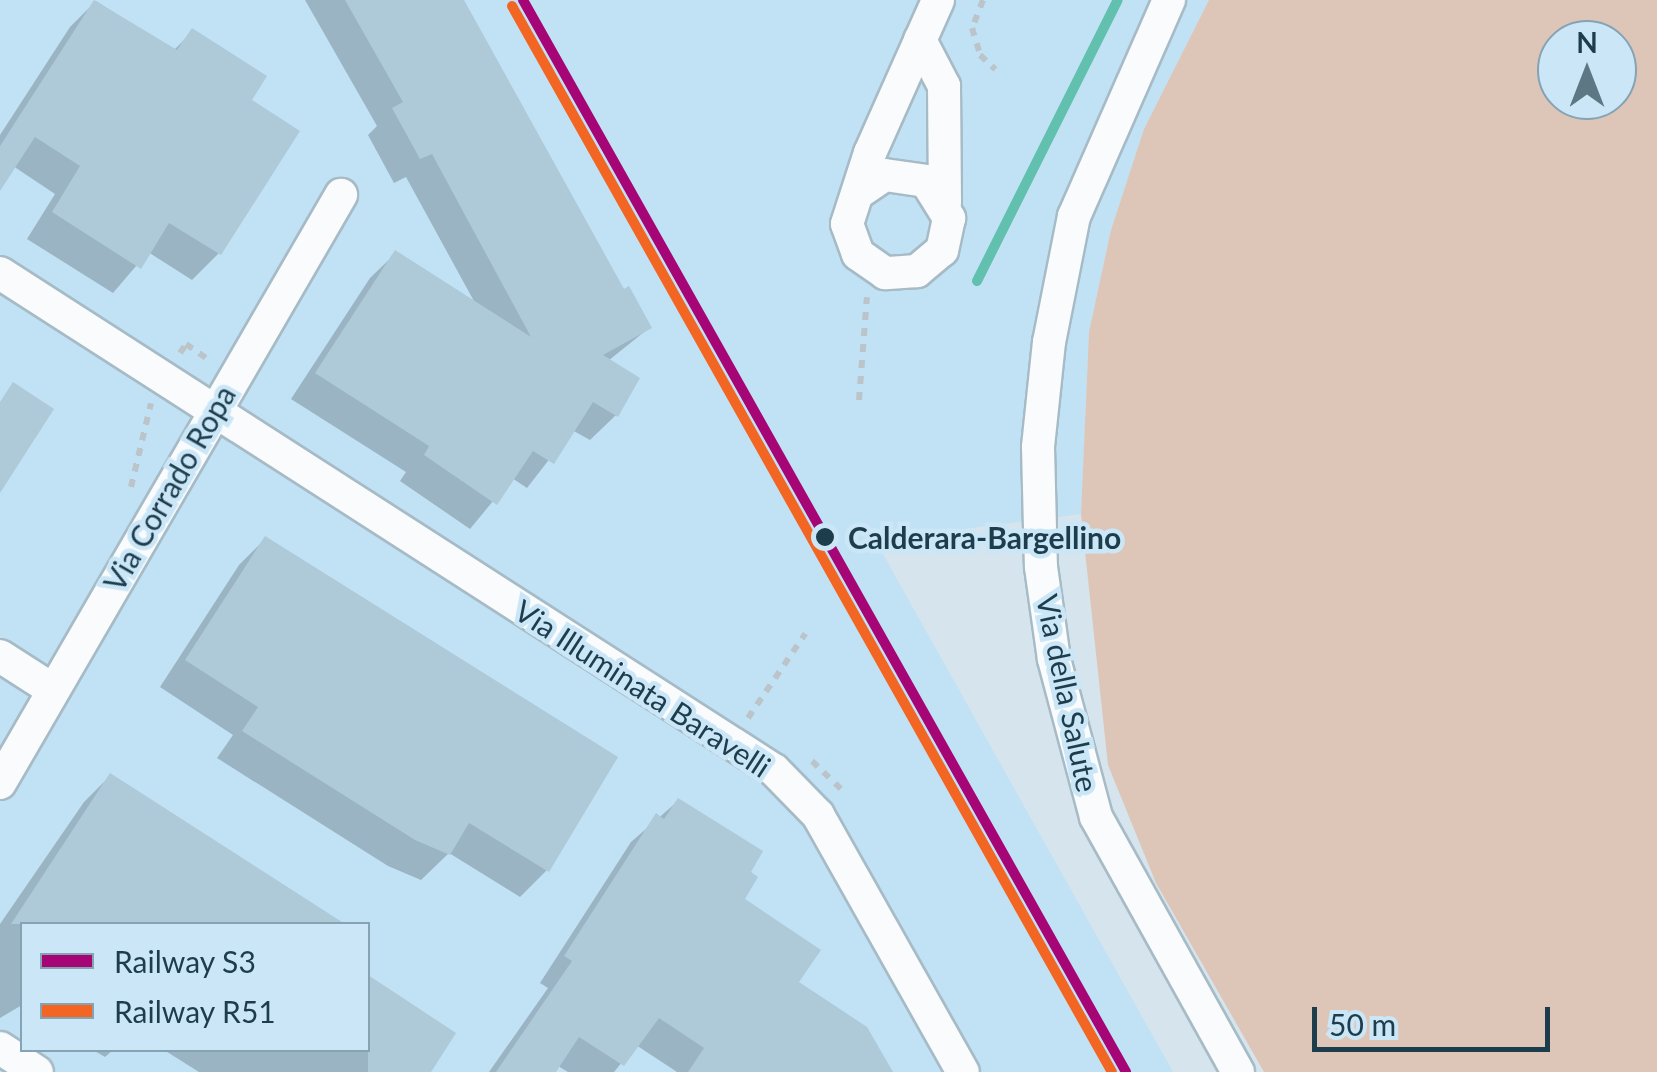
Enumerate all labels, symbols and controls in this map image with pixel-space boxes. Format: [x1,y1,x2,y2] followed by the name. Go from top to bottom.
[1537,20,1637,120] north arrow
[1576,25,1598,59] text: N
[96,379,242,597] street label: Via Corrado Ropa
[848,519,1121,555] place label: Calderara-Bargellino
[812,524,838,550] marker: Calderara-Bargellino
[1030,591,1106,795] street label: Via della Salute
[508,592,778,784] street label: Via Illuminata Baravelli
[20,922,370,1052] legend
[114,943,256,979] text: Railway S3
[1317,987,1554,1049] scale bar
[114,993,276,1029] text: Railway R51
[1329,1006,1396,1042] text: 50 m

